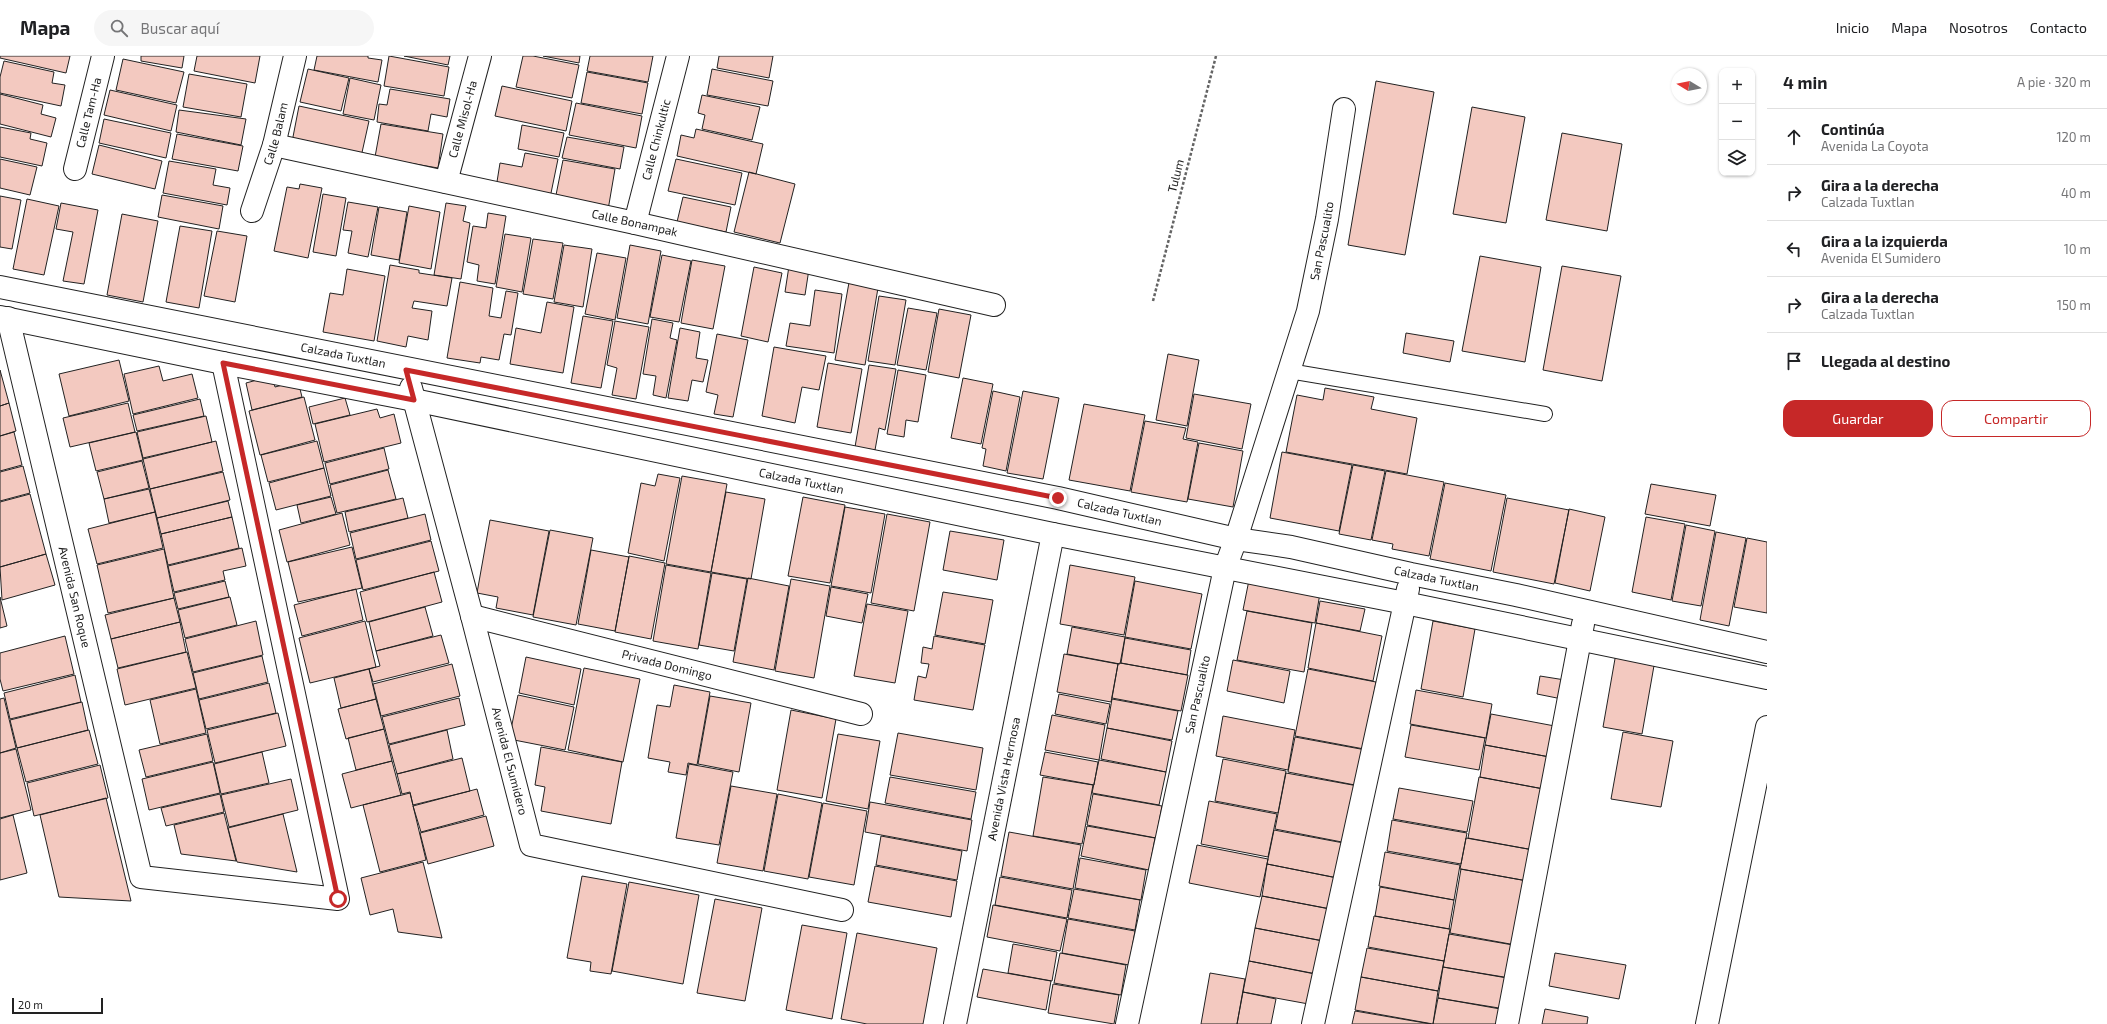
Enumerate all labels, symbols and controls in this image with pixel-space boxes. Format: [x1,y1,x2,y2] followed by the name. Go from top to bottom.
[94,10,374,46] search box
[20,16,70,39] text: Mapa
[108,17,130,39] icon: search
[140,19,220,37] text: Buscar aquí
[1836,19,1869,36] text: Inicio
[1891,19,1927,36] text: Mapa
[1949,19,2008,36] text: Nosotros
[2030,19,2087,36] text: Contacto
[1671,68,1707,104] north arrow
[1719,68,1755,176] map controls
[1719,68,1755,104] button: +
[1783,72,1827,92] text: 4 min
[2017,74,2091,90] text: A pie · 320 m
[72,76,103,149] street label: Calle Tam-Ha
[445,79,479,159] street label: Calle Misol-Ha
[638,97,673,182] street label: Calle Chinkultic
[260,101,290,167] street label: Calle Balam
[1719,104,1755,140] button: −
[1821,120,1884,138] text: Continúa
[1783,126,1805,148] icon: ahead
[2056,129,2091,145] text: 120 m
[1821,138,1929,154] text: Avenida La Coyota
[1719,140,1755,176] button: layers
[1164,158,1186,194] street label: Tulum
[1821,176,1939,194] text: Gira a la derecha
[1783,182,1805,204] icon: right
[2061,185,2091,201] text: 40 m
[1821,194,1915,210] text: Calzada Tuxtlan
[1307,200,1336,281] street label: San Pascualito
[591,206,679,239] street label: Calle Bonampak
[1821,232,1948,250] text: Gira a la izquierda
[1783,238,1805,260] icon: left
[2064,241,2091,257] text: 10 m
[1821,250,1941,266] text: Avenida El Sumidero
[1821,288,1939,306] text: Gira a la derecha
[1783,294,1805,316] icon: right
[2057,297,2091,313] text: 150 m
[1821,306,1915,322] text: Calzada Tuxtlan
[300,339,387,370] street label: Calzada Tuxtlan
[1783,350,1805,372] icon: arrive
[1821,352,1950,370] text: Llegada al destino
[1783,400,1933,437] button: Guardar
[1941,400,2091,437] button: Compartir
[758,465,845,496] street label: Calzada Tuxtlan
[1049,489,1067,507] route end
[1076,495,1163,528] street label: Calzada Tuxtlan
[57,545,94,649] street label: Avenida San Roque
[1393,562,1480,593] street label: Calzada Tuxtlan
[620,646,714,682] street label: Privada Domingo
[1182,654,1212,735] street label: San Pascualito
[490,706,531,817] street label: Avenida El Sumidero
[984,716,1022,842] street label: Avenida Vista Hermosa
[329,890,347,908] route start
[12,996,103,1015] scale bar
[18,998,43,1011] text: 20 m

